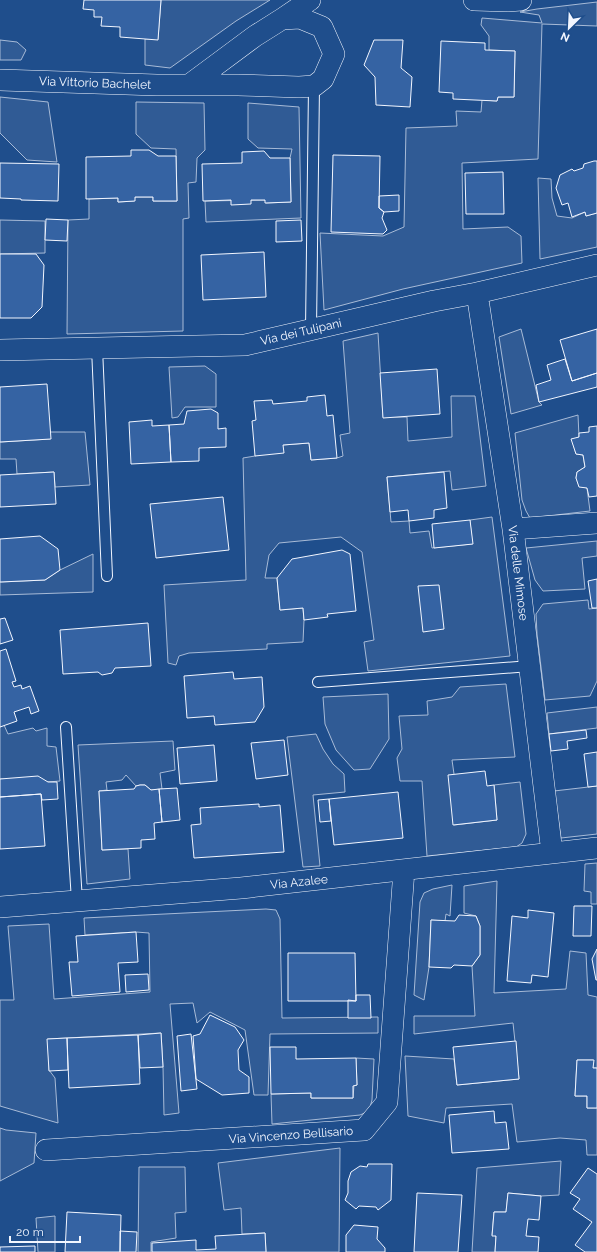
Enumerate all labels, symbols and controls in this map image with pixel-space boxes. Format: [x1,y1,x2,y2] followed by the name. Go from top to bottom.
[549,8,589,48] north arrow
[559,29,572,44] text: N
[39,74,151,92] street label: Via Vittorio Bachelet
[259,316,343,348] street label: Via dei Tulipani
[505,525,531,621] street label: Via delle Mimose
[269,872,329,892] street label: Via Azalee
[228,1124,354,1146] street label: Via Vincenzo Bellisario
[10,1218,80,1244] scale bar
[16,1225,44,1239] text: 20 m

